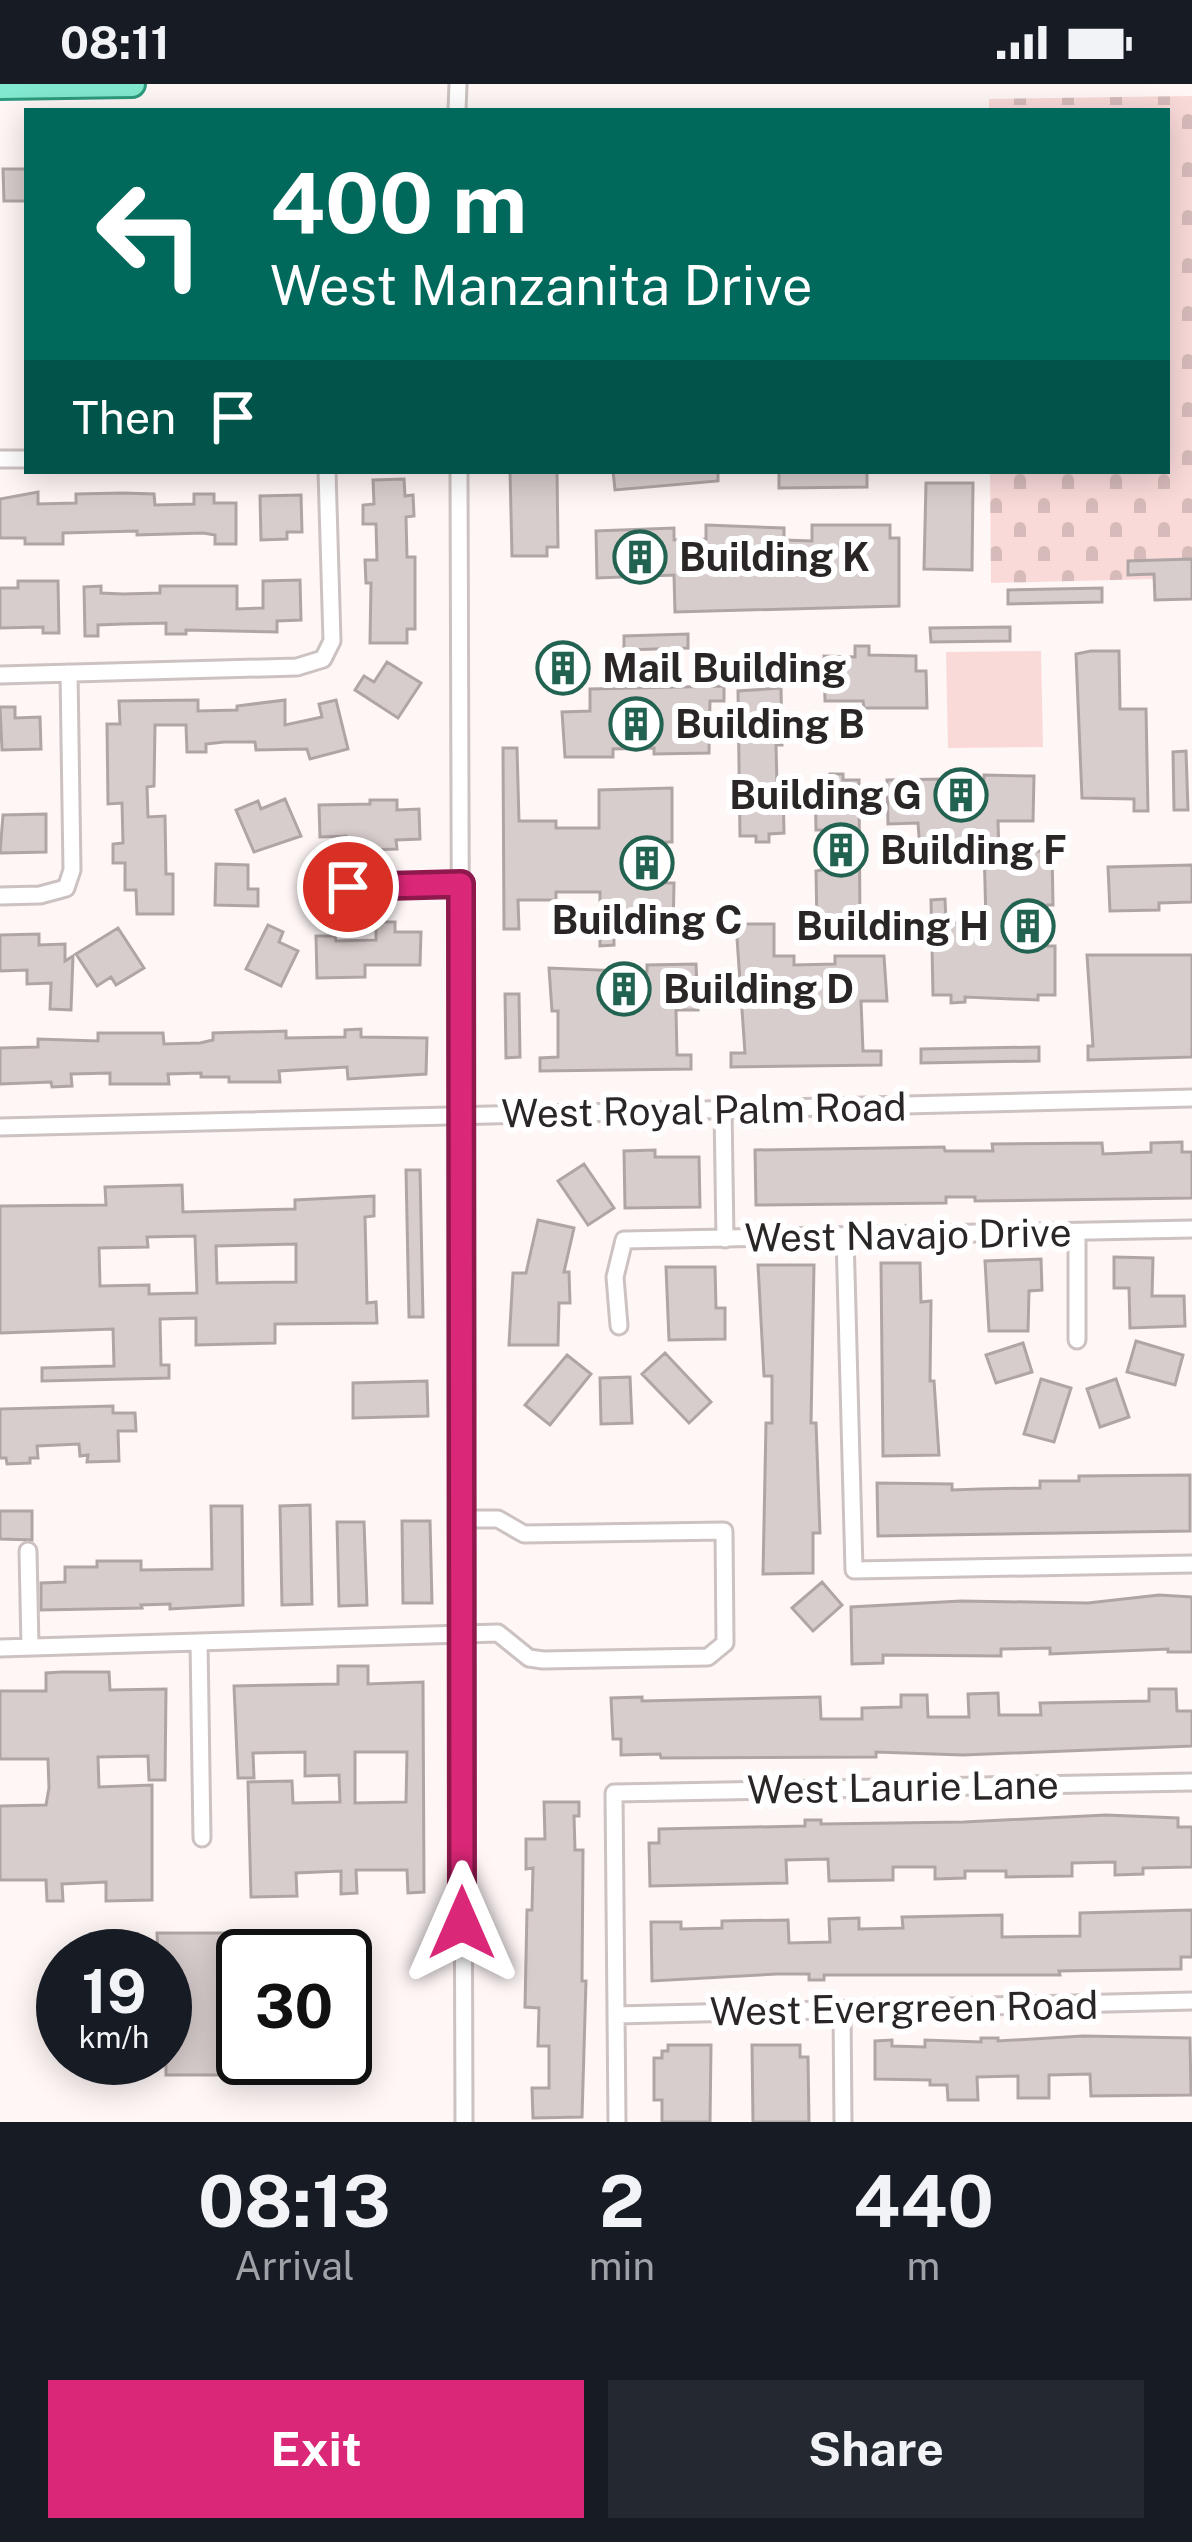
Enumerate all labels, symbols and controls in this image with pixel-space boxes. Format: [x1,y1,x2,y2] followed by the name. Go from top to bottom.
[60,16,170,69] text: 08:11
[270,153,527,252] text: 400 m
[72,156,228,312] icon: left
[270,254,813,317] text: West Manzanita Drive
[200,384,266,450] icon: arrive
[72,391,176,444] text: Then
[612,529,668,585] building icon: Building K
[679,534,870,580] place label: Building K
[535,640,591,696] building icon: Mail Building
[602,645,846,691] place label: Mail Building
[608,696,664,752] building icon: Building B
[675,701,865,747] place label: Building B
[933,767,989,823] building icon: Building G
[729,772,922,818] place label: Building G
[813,822,869,878] building icon: Building F
[880,827,1067,873] place label: Building F
[619,835,675,891] building icon: Building C
[297,836,399,938] pin
[315,854,381,920] icon: arrive
[551,897,743,943] place label: Building C
[1000,898,1056,954] building icon: Building H
[796,903,989,949] place label: Building H
[596,961,652,1017] building icon: Building D
[663,966,854,1012] place label: Building D
[501,1083,907,1137] street label: West Royal Palm Road
[744,1209,1072,1261] street label: West Navajo Drive
[747,1761,1059,1813] street label: West Laurie Lane
[399,1860,525,1986] position arrow
[216,1929,372,2085] speed limit sign: 30
[81,1956,147,2027] text: 19
[709,1982,1099,2034] street label: West Evergreen Road
[79,2019,149,2055] text: km/h
[198,2159,391,2243] text: 08:13
[599,2159,645,2243] text: 2
[853,2159,994,2243] text: 440
[234,2243,355,2289] text: Arrival
[589,2243,655,2289] text: min
[907,2243,940,2289] text: m
[48,2380,584,2518] button: Exit
[608,2380,1144,2518] button: Share

